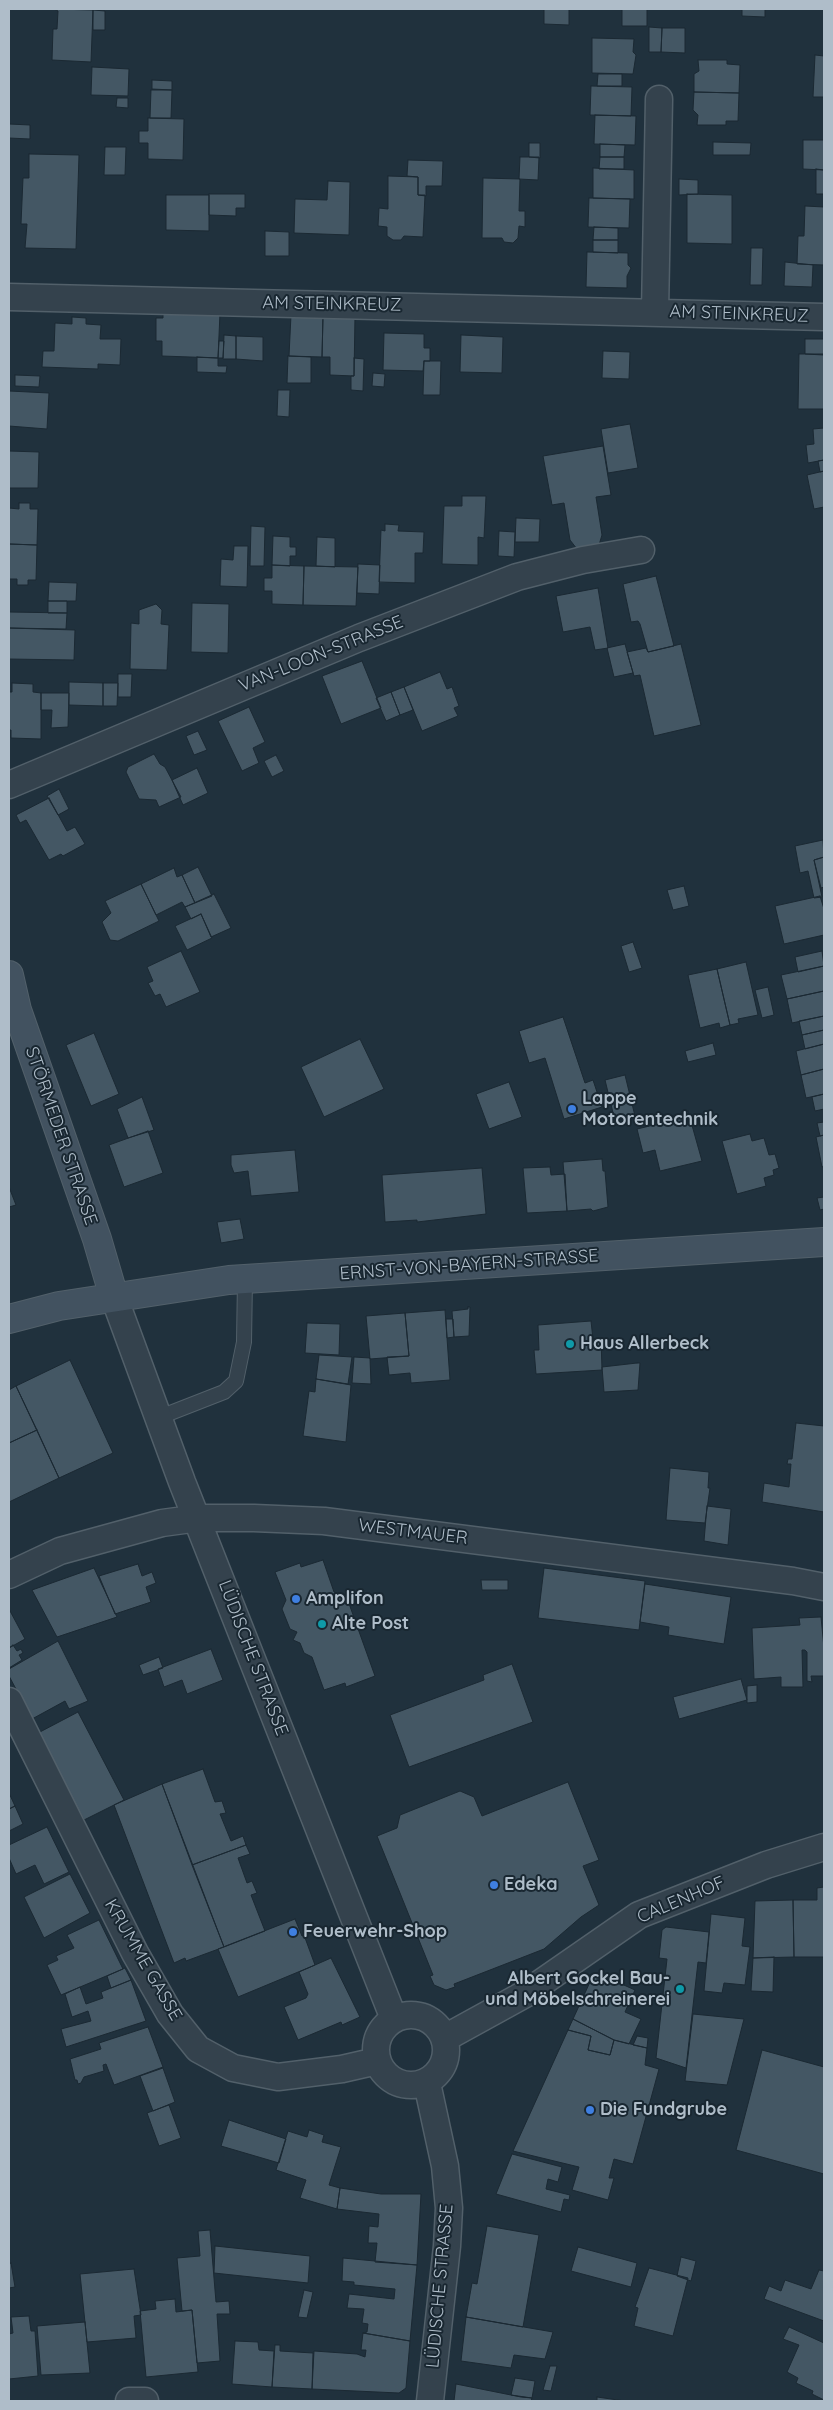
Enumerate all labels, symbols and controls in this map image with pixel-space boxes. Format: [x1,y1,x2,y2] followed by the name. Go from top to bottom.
[262,292,402,316] street label: AM STEINKREUZ
[669,301,809,327] street label: AM STEINKREUZ
[236,611,406,697] street label: VAN-LOON-STRASSE
[20,1044,102,1228] street label: STÖRMEDER STRASSE
[582,1088,718,1130] place label: Lappe Motorentechnik
[566,1103,578,1115] marker: Lappe Motorentechnik
[339,1245,599,1285] street label: ERNST-VON-BAYERN-STRASSE
[580,1333,709,1355] place label: Haus Allerbeck
[564,1338,576,1350] marker: Haus Allerbeck
[357,1515,469,1549] street label: WESTMAUER
[213,1577,293,1739] street label: LÜDISCHE STRASSE
[306,1588,384,1610] place label: Amplifon
[290,1593,302,1605] marker: Amplifon
[332,1613,409,1635] place label: Alte Post
[316,1618,328,1630] marker: Alte Post
[634,1872,728,1928] street label: CALENHOF
[504,1874,558,1896] place label: Edeka
[488,1879,500,1891] marker: Edeka
[100,1896,186,2024] street label: KRUMME GASSE
[303,1921,447,1943] place label: Feuerwehr-Shop
[287,1926,299,1938] marker: Feuerwehr-Shop
[485,1968,670,2010] place label: Albert Gockel Bau- und Möbelschreinerei
[674,1983,686,1995] marker: Albert Gockel Bau- und Möbelschreinerei
[600,2099,727,2121] place label: Die Fundgrube
[584,2104,596,2116] marker: Die Fundgrube
[422,2203,458,2369] street label: LÜDISCHE STRASSE

